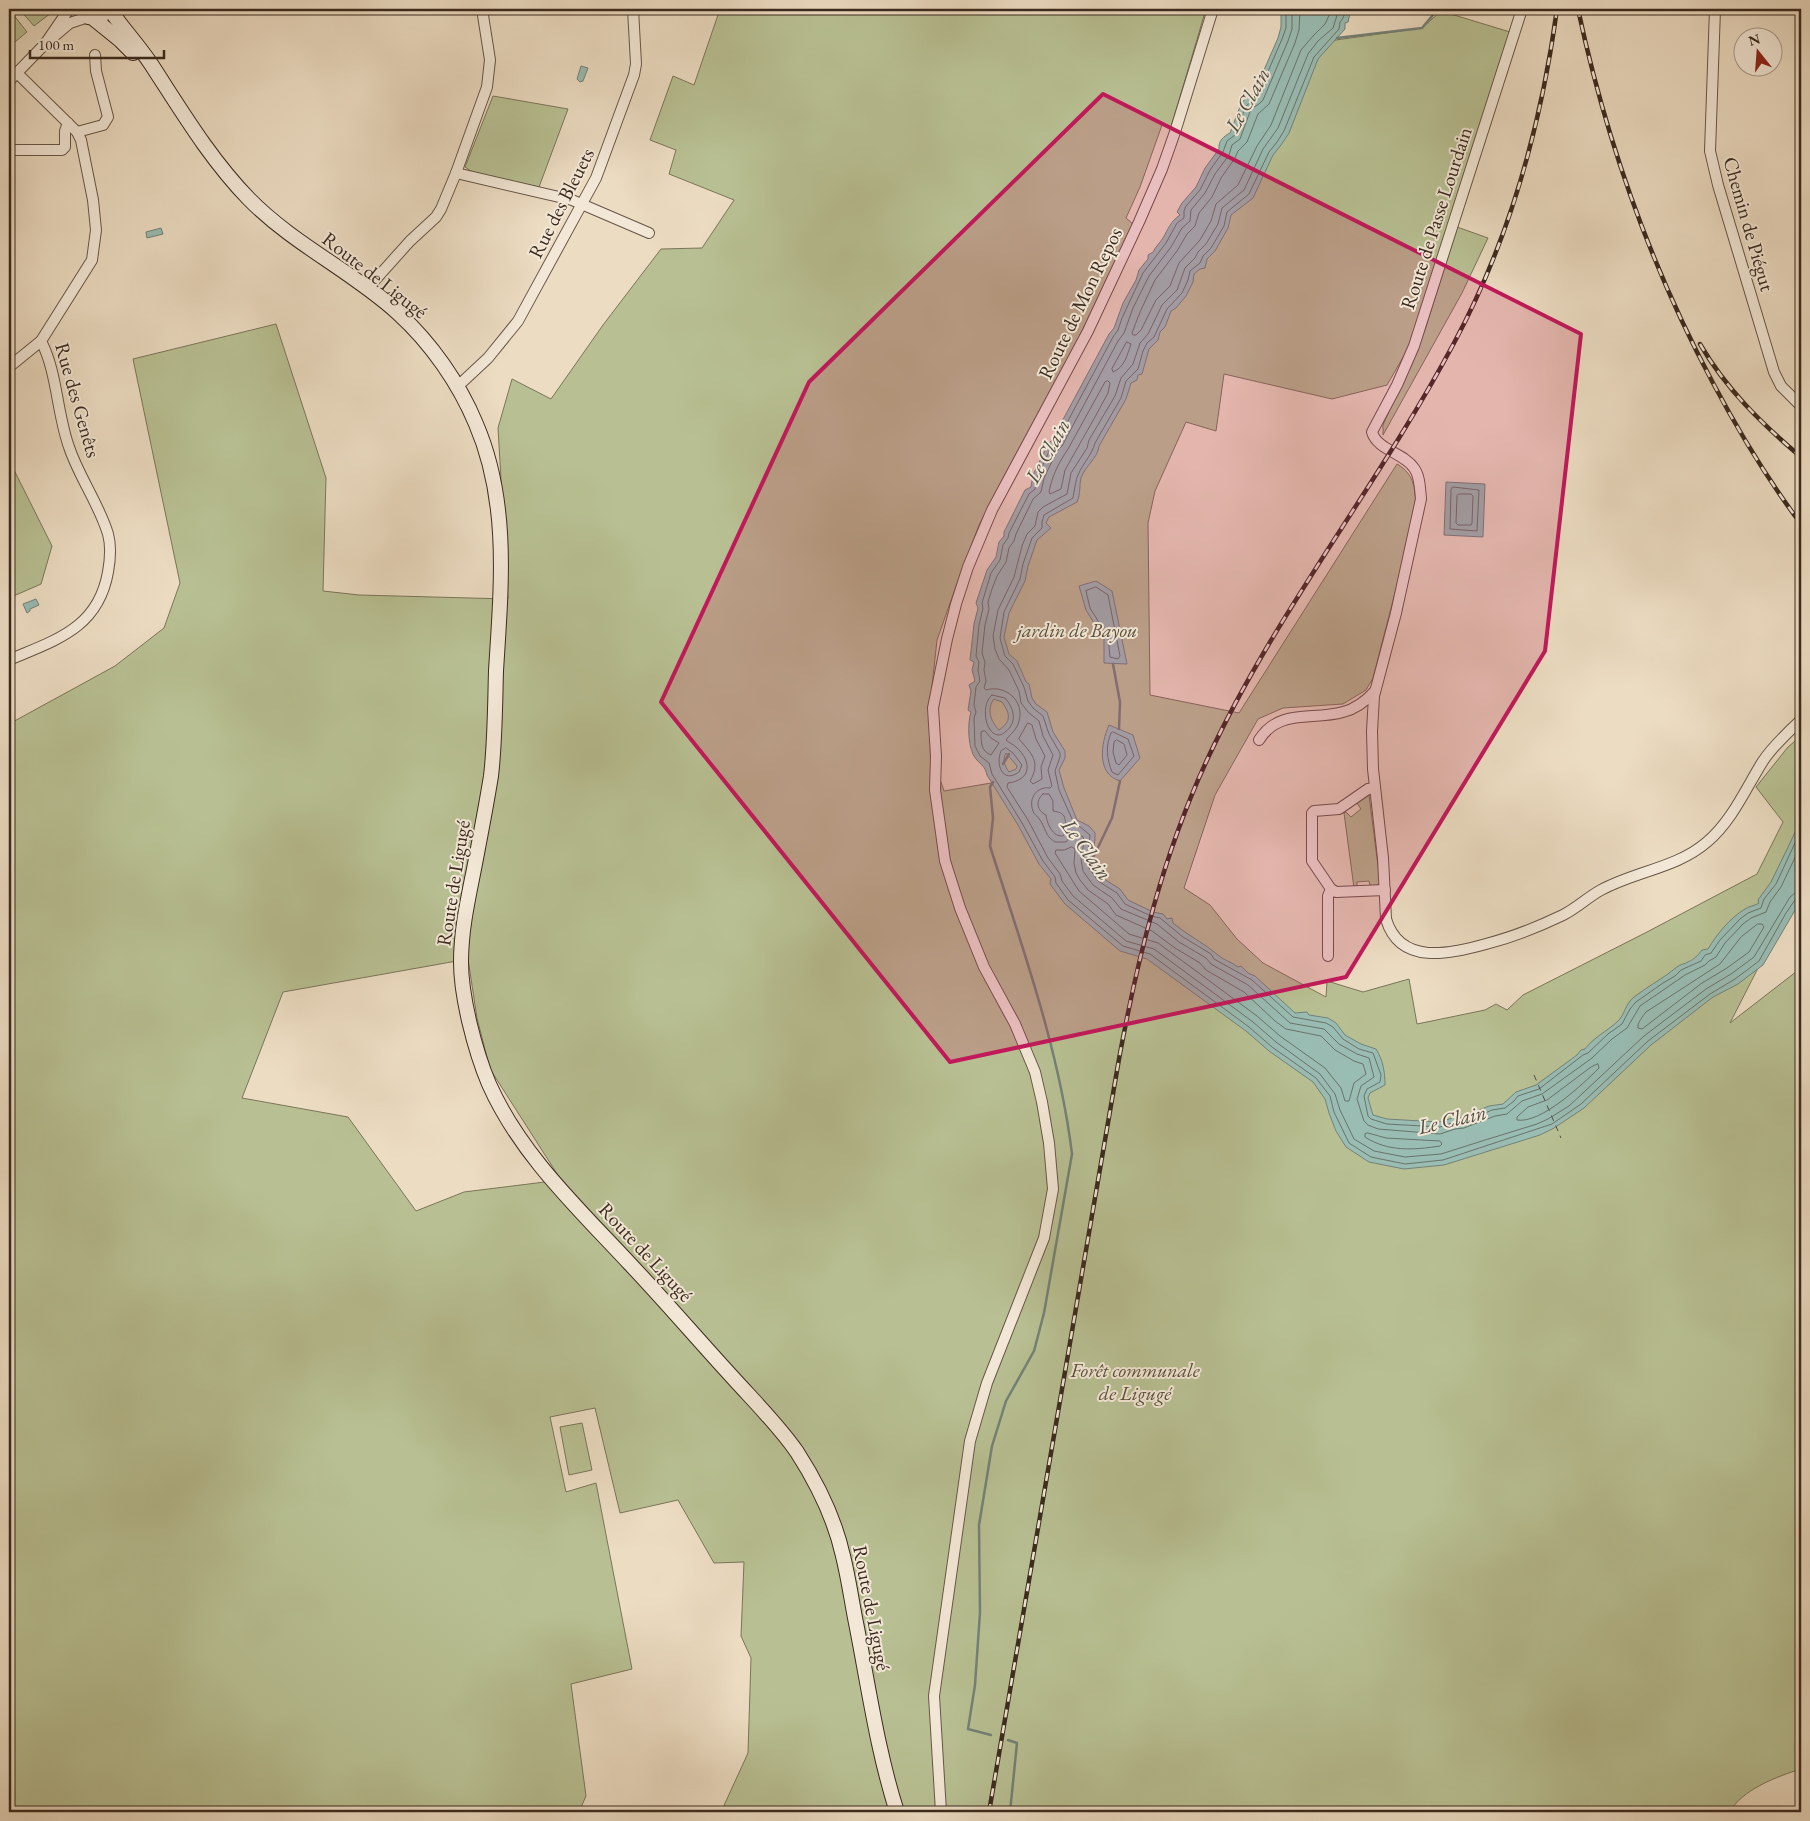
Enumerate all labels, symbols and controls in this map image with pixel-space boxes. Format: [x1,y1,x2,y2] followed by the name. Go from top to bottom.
[30,28,164,60] scale bar
[1732,28,1782,78] north arrow
[1746,29,1763,50] text: N
[38,35,75,54] text: 100 m
[1218,63,1276,138] water label: Le Clain
[1394,123,1478,312] street label: Route de Passe Lourdain
[522,143,600,263] street label: Rue des Bleuets
[1717,154,1781,295] street label: Chemin de Piégut
[1032,223,1128,383] street label: Route de Mon Repos
[317,226,433,324] street label: Route de Ligugé
[49,339,107,461] street label: Rue des Genêts
[1018,414,1076,489] water label: Le Clain
[1013,617,1137,643] park label: jardin de Bayou
[1055,812,1118,885] water label: Le Clain
[430,818,476,948] street label: Route de Ligugé
[1414,1098,1489,1140] water label: Le Clain
[593,1197,699,1307] street label: Route de Ligugé
[1069,1357,1200,1406] park label: Forêt communale de Ligugé
[847,1543,897,1673] street label: Route de Ligugé

